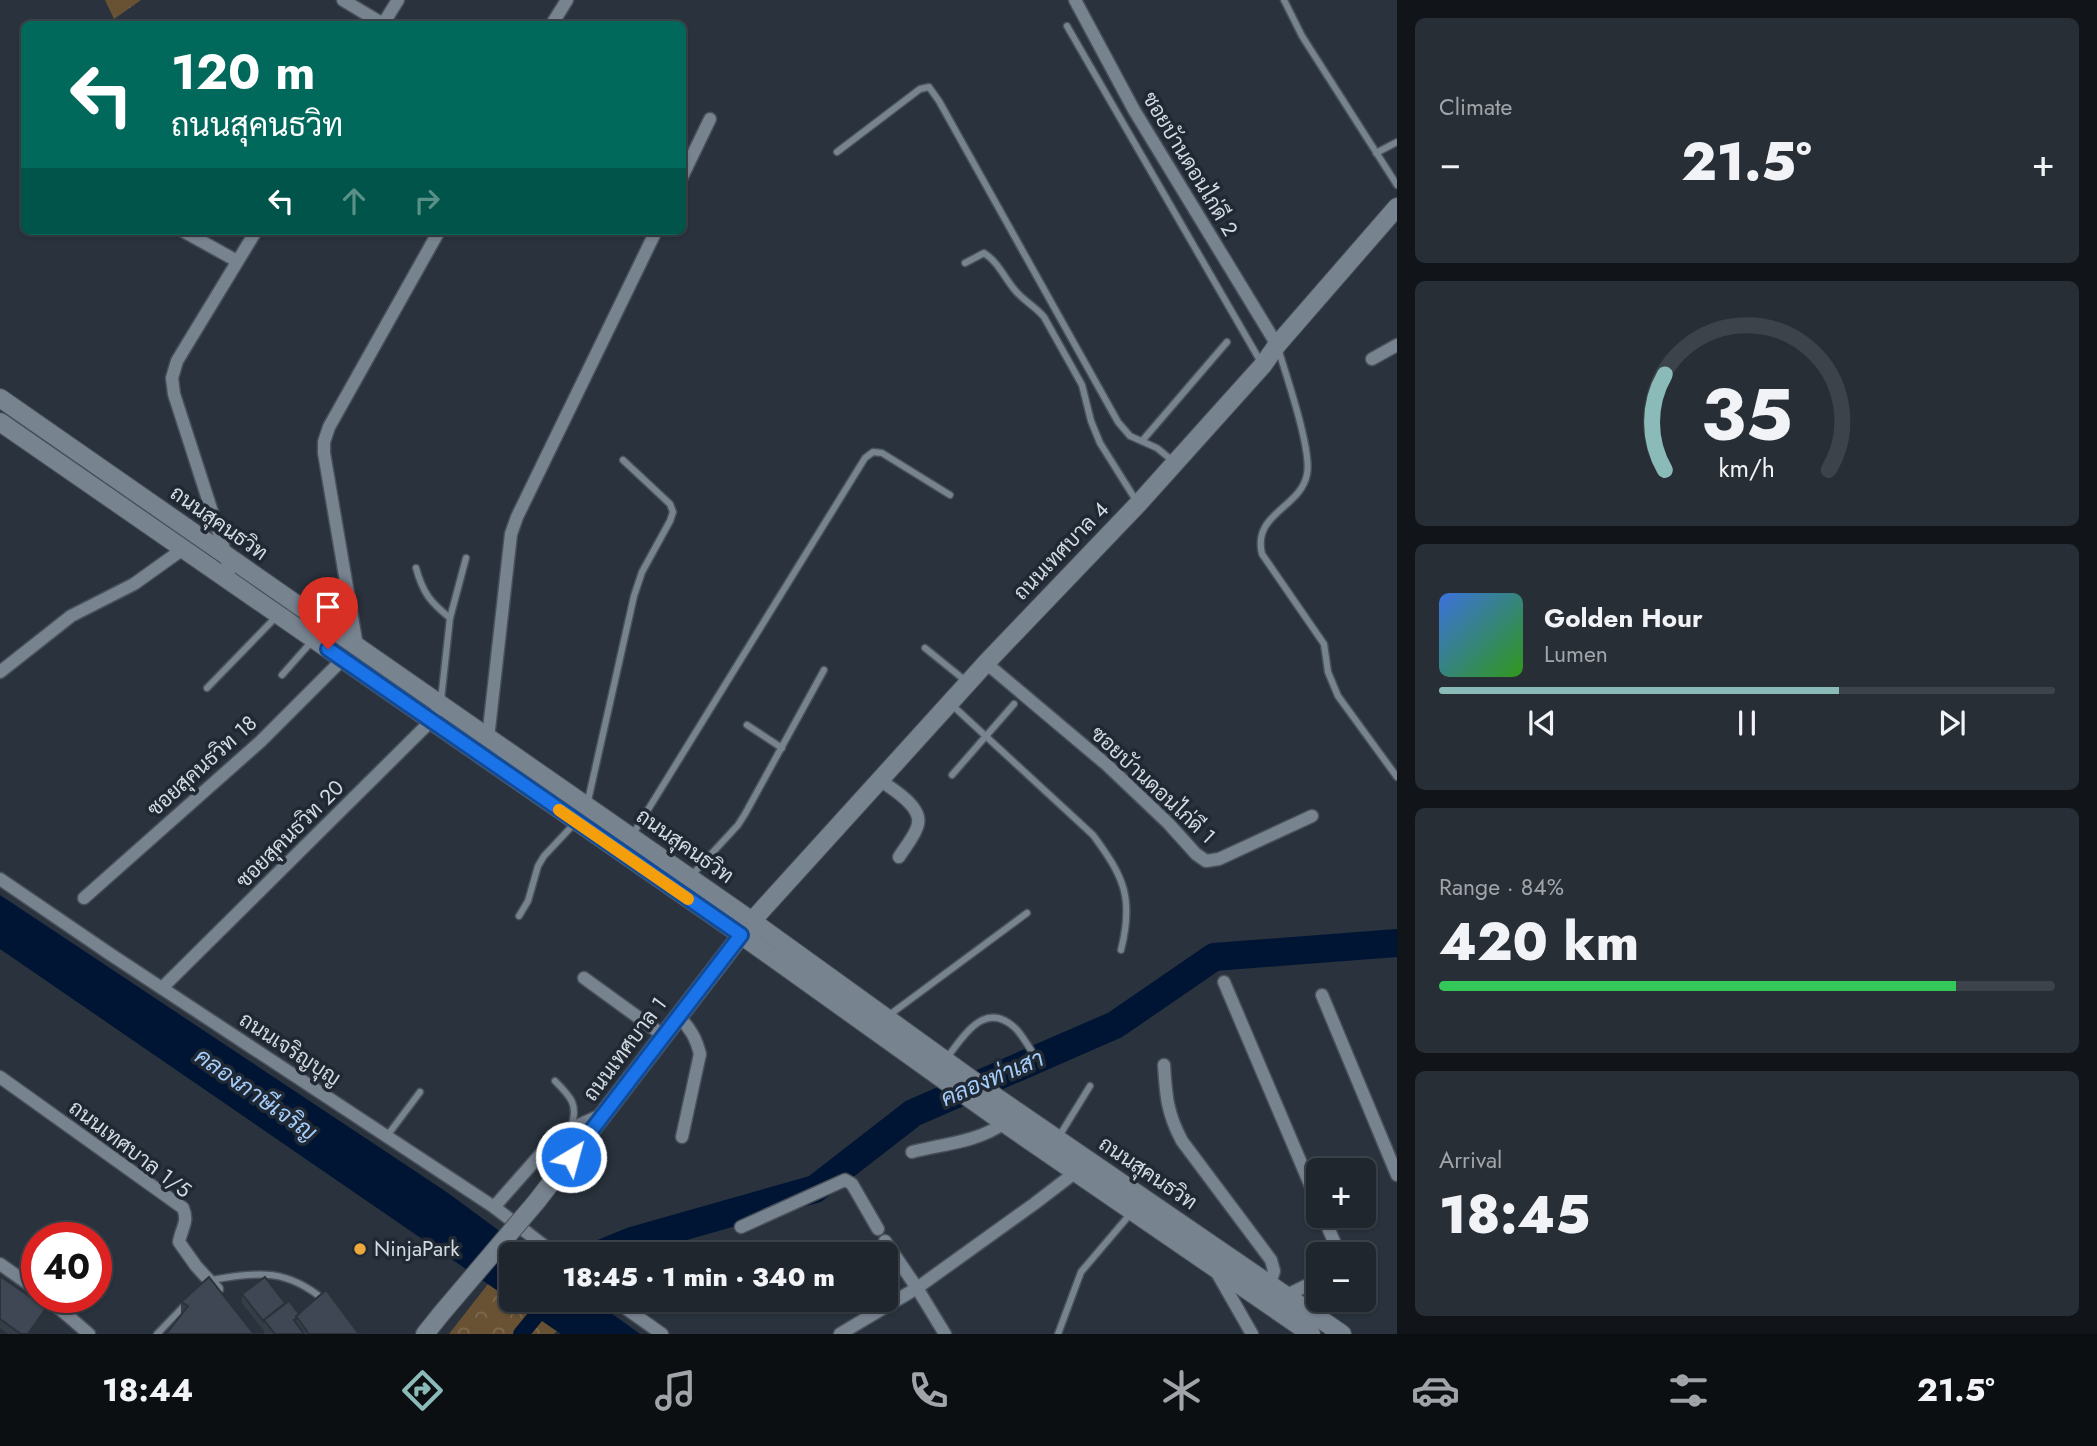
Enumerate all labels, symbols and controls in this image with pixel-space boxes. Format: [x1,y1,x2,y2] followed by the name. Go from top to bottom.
[171,37,315,107] text: 120 m
[56,49,147,140] icon: left
[1135,86,1245,242] street label: ซอยบัานดอนไก่ดี 2
[1439,90,1512,124] text: Climate
[171,102,343,148] text: ถนนสุคนธวิท
[1681,124,1812,200] text: 21.5°
[1439,135,1461,190] text: −
[2032,135,2055,190] text: +
[262,182,300,220] icon: left
[335,182,373,220] icon: ahead
[408,182,446,220] icon: right
[1701,362,1793,467] text: 35
[1719,450,1775,486] text: km/h
[164,478,274,568] street label: ถนนสุคนธวิท
[1006,495,1116,607] street label: ถนนเทศบาล 4
[298,577,358,649] pin
[309,588,347,626] icon: arrive
[1544,599,1703,637] text: Golden Hour
[1544,637,1608,671] text: Lumen
[1523,704,1561,742] icon: previous
[1728,704,1766,742] icon: pause
[1933,704,1971,742] icon: next
[140,708,264,824] street label: ซอยสุคนธวิท 18
[1084,719,1222,851] street label: ซอยบัานดอนไก่ดี 1
[229,773,351,895] street label: ซอยสุคนธวิท 20
[630,801,740,891] street label: ถนนสุคนธวิท
[1439,870,1564,904] text: Range · 84%
[1439,904,1639,980] text: 420 km
[576,991,674,1107] street label: ถนนเทศบาล 1
[233,1005,347,1093] street label: ถนนเจริญบุญ
[188,1039,324,1149] water label: คลองภาษีเจริญ
[935,1041,1049,1115] water label: คลองท่าเสา
[63,1093,197,1205] street label: ถนนเทศบาล 1/5
[534,1120,608,1194] position arrow
[1093,1129,1203,1217] street label: ถนนสุคนธวิท
[1439,1143,1502,1177] text: Arrival
[1306,1158,1376,1312] map controls
[1306,1158,1376,1228] button: +
[1439,1177,1590,1253] text: 18:45
[21,1222,112,1313] speed limit sign: 40
[374,1234,460,1264] place label: NinjaPark
[352,1241,368,1257] marker: NinjaPark
[1306,1242,1376,1312] button: −
[562,1258,835,1296] text: 18:45 · 1 min · 340 m
[398,1366,447,1415] icon: directions
[651,1366,700,1415] icon: music
[904,1366,953,1415] icon: phone
[1157,1366,1206,1415] icon: climate
[1411,1366,1460,1415] icon: car
[1664,1366,1713,1415] icon: filters
[102,1367,193,1413] text: 18:44
[1917,1367,1995,1413] text: 21.5°

